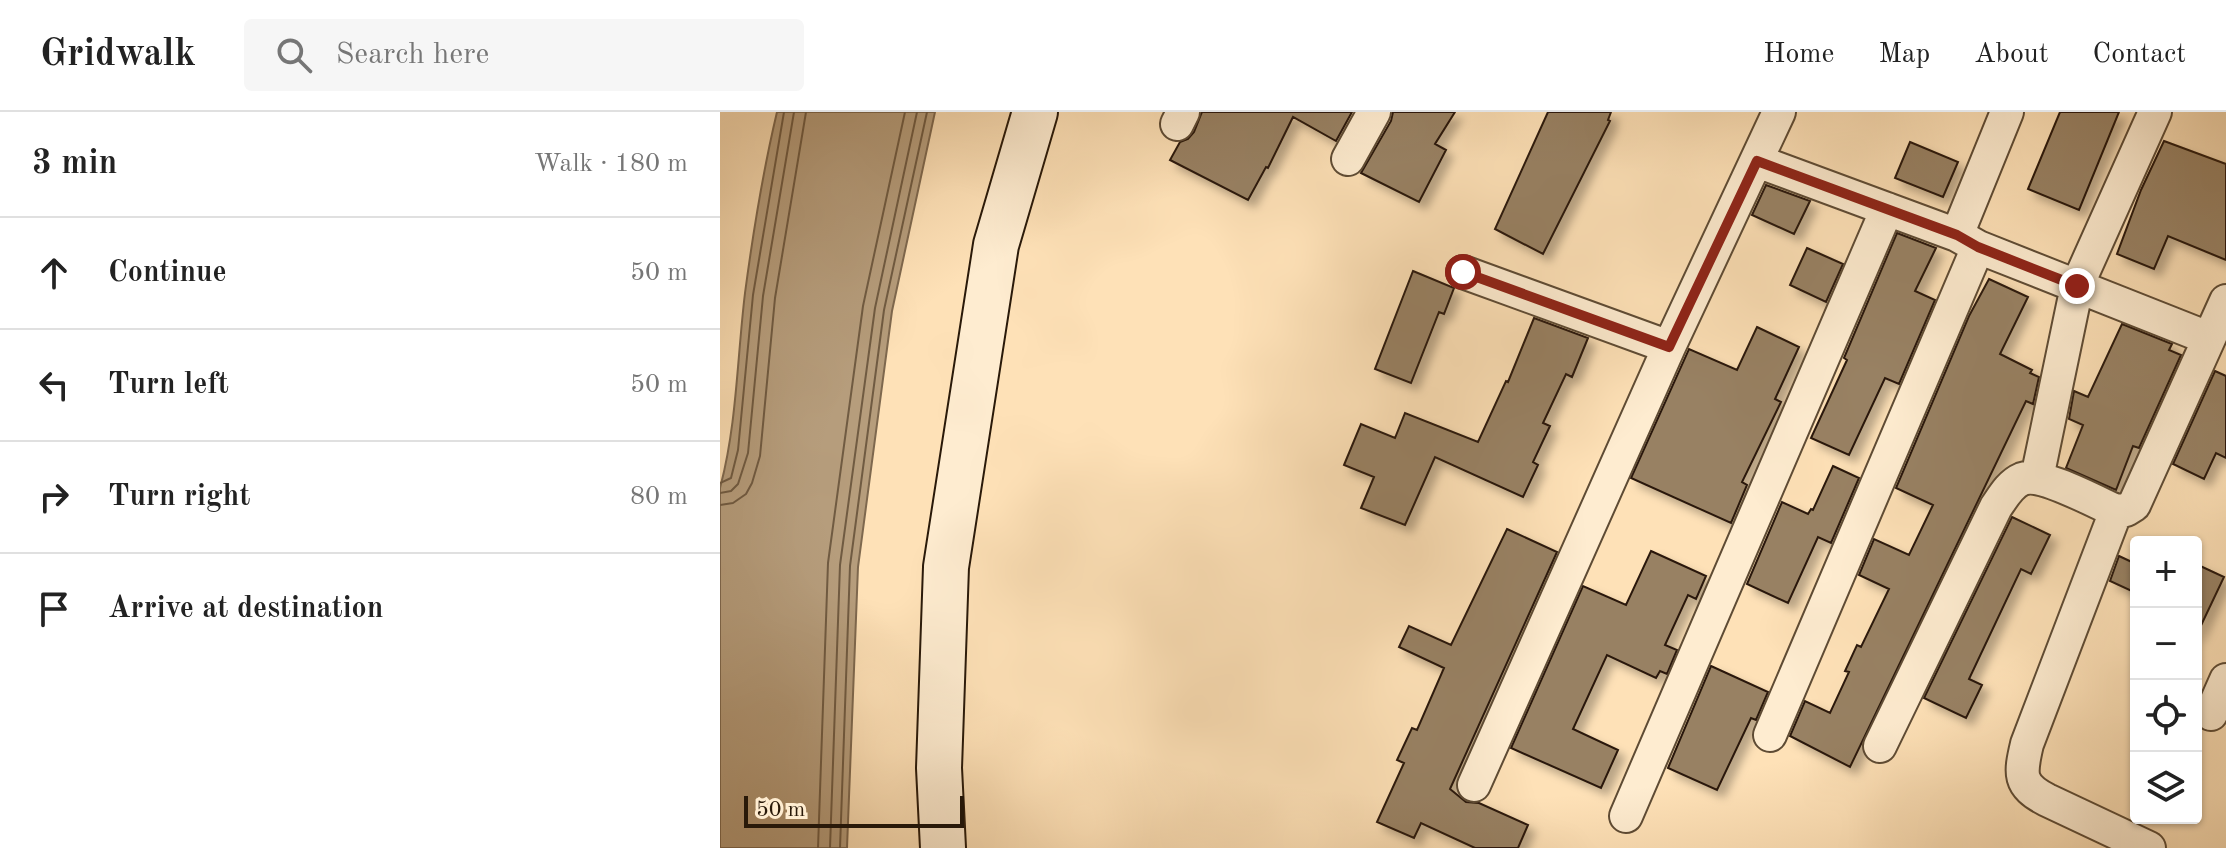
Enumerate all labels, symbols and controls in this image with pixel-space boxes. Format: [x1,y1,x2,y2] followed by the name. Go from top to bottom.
[244,19,804,91] search box
[272,33,316,77] icon: search
[40,36,196,74] text: Gridwalk
[336,40,489,70] text: Search here
[1763,41,1834,69] text: Home
[1878,41,1930,69] text: Map
[1974,41,2049,69] text: About
[2093,41,2186,69] text: Contact
[32,147,117,181] text: 3 min
[534,151,688,177] text: Walk · 180 m
[32,251,76,295] icon: ahead
[1445,254,1481,290] route start
[108,258,227,288] text: Continue
[630,260,688,286] text: 50 m
[2059,268,2095,304] route end
[32,363,76,407] icon: left
[108,370,229,400] text: Turn left
[630,372,688,398] text: 50 m
[32,475,76,519] icon: right
[108,482,250,512] text: Turn right
[630,484,688,510] text: 80 m
[2130,536,2202,824] map controls
[2130,536,2202,608] button: +
[32,587,76,631] icon: arrive
[108,594,383,624] text: Arrive at destination
[2130,608,2202,680] button: −
[2130,680,2202,752] button: locate
[2130,752,2202,824] button: layers
[744,792,964,828] scale bar
[756,799,805,821] text: 50 m

